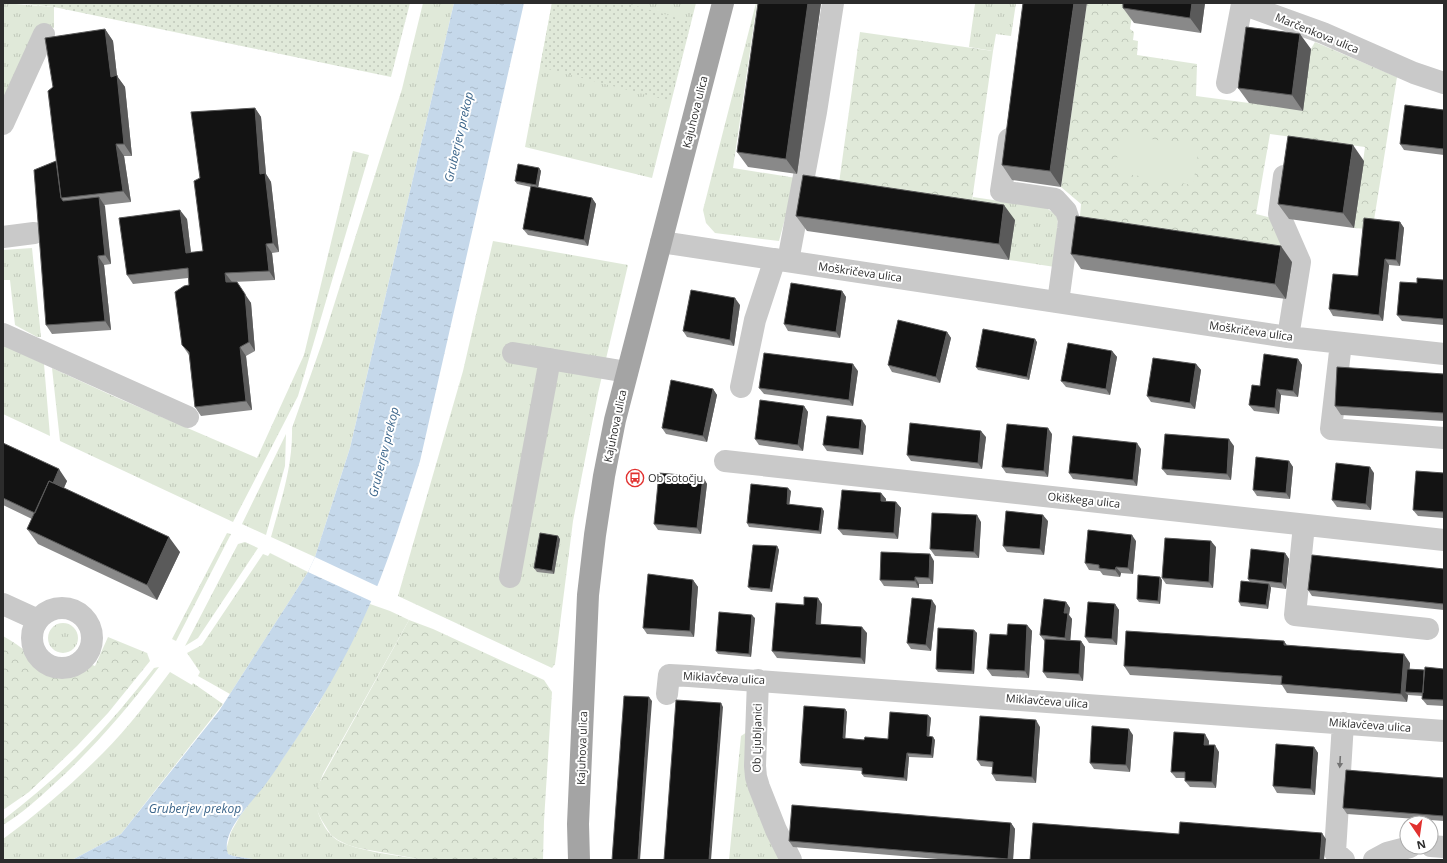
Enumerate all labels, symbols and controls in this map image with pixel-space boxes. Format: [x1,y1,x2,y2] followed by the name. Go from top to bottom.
[1273,9,1361,56] street label: Marčenkova ulica
[678,74,711,150] street label: Kajuhova ulica
[440,90,477,184] water label: Gruberjev prekop
[817,258,903,285] street label: Moškričeva ulica
[1208,317,1294,344] street label: Moškričeva ulica
[599,388,630,464] street label: Kajuhova ulica
[364,405,403,499] water label: Gruberjev prekop
[625,468,645,488] bus stop icon: Ob sotočju
[648,470,703,485] place label: Ob sotočju
[1047,488,1121,511] street label: Okiškega ulica
[682,668,766,687] street label: Miklavčeva ulica
[1005,690,1089,711] street label: Miklavčeva ulica
[748,703,765,773] street label: Ob Ljubljanici
[573,711,590,785] street label: Kajuhova ulica
[1328,714,1412,735] street label: Miklavčeva ulica
[1337,756,1344,768] one-way arrow
[149,800,241,817] water label: Gruberjev prekop
[1399,815,1439,855] north arrow
[1415,837,1427,854] text: N

